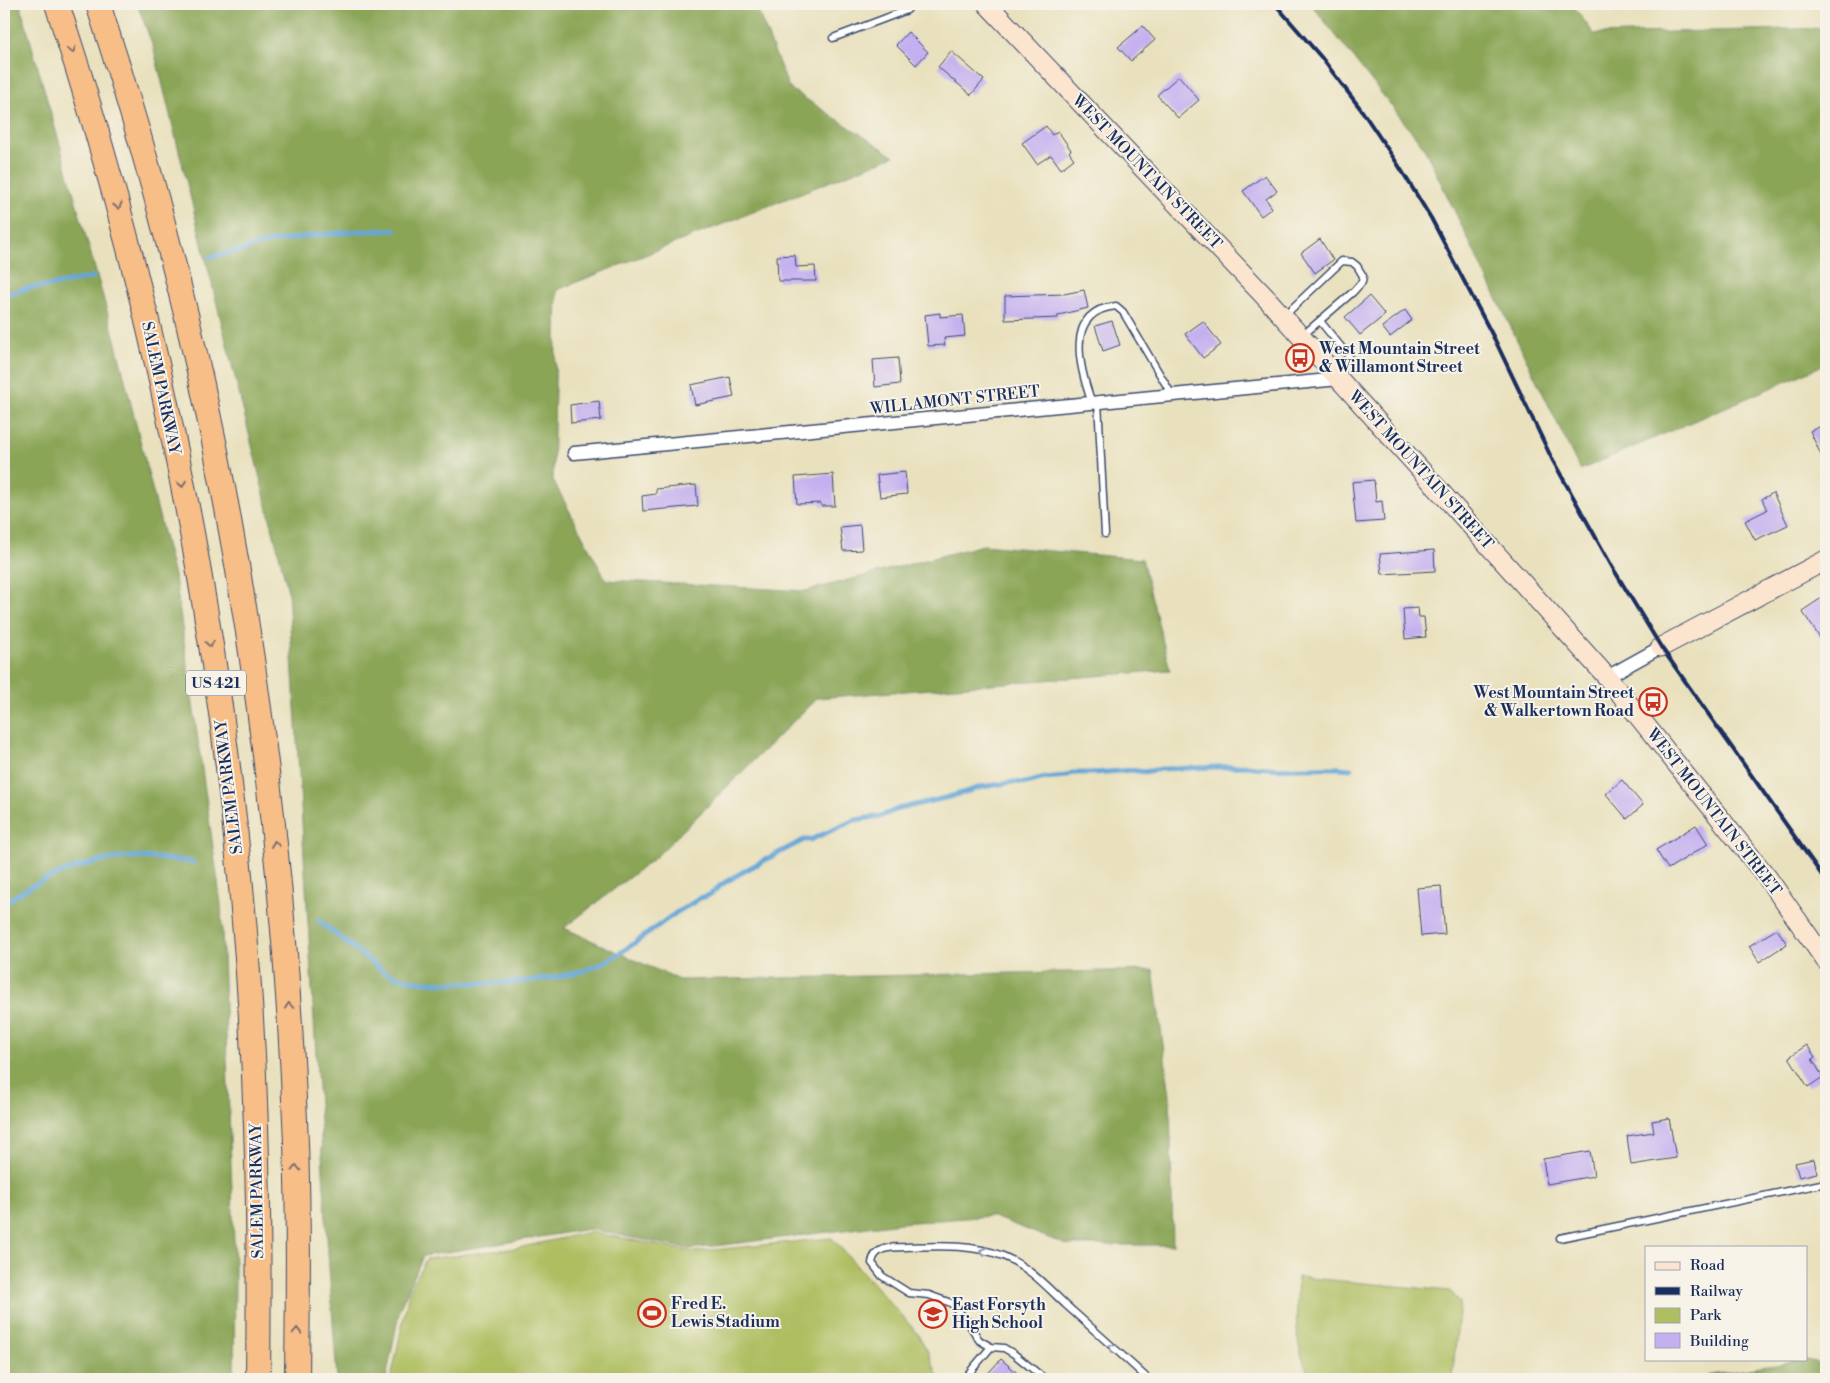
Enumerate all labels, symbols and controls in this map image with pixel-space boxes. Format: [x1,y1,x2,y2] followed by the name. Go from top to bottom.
[66,46,76,54] one-way arrow
[1067,90,1226,253] street label: WEST MOUNTAIN STREET
[112,202,122,210] one-way arrow
[137,320,185,458] street label: SALEM PARKWAY
[1318,339,1480,377] place label: West Mountain Street & Willamont Street
[1285,343,1315,373] bus stop icon: West Mountain Street & Willamont Street
[868,381,1041,419] street label: WILLAMONT STREET
[1344,386,1498,554] street label: WEST MOUNTAIN STREET
[176,479,186,488] one-way arrow
[204,639,214,648] one-way arrow
[186,670,246,696] road number: US 421
[1472,683,1634,721] place label: West Mountain Street & Walkertown Road
[1638,687,1668,717] bus stop icon: West Mountain Street & Walkertown Road
[211,717,247,855] street label: SALEM PARKWAY
[1642,723,1786,900] street label: WEST MOUNTAIN STREET
[270,840,281,848] one-way arrow
[283,1001,294,1009] one-way arrow
[246,1122,268,1259] street label: SALEM PARKWAY
[291,1164,301,1172] one-way arrow
[979,1246,988,1257] one-way arrow
[1645,1246,1808,1360] legend
[1690,1256,1725,1275] text: Road
[1690,1282,1744,1301] text: Railway
[671,1294,780,1332] place label: Fred E. Lewis Stadium
[952,1295,1046,1333] place label: East Forsyth High School
[637,1298,667,1328] sports icon: Fred E. Lewis Stadium
[918,1299,948,1329] school or university icon: East Forsyth High School
[1690,1306,1722,1325] text: Park
[292,1326,303,1334] one-way arrow
[1689,1332,1749,1351] text: Building
[1109,1343,1118,1352] one-way arrow

